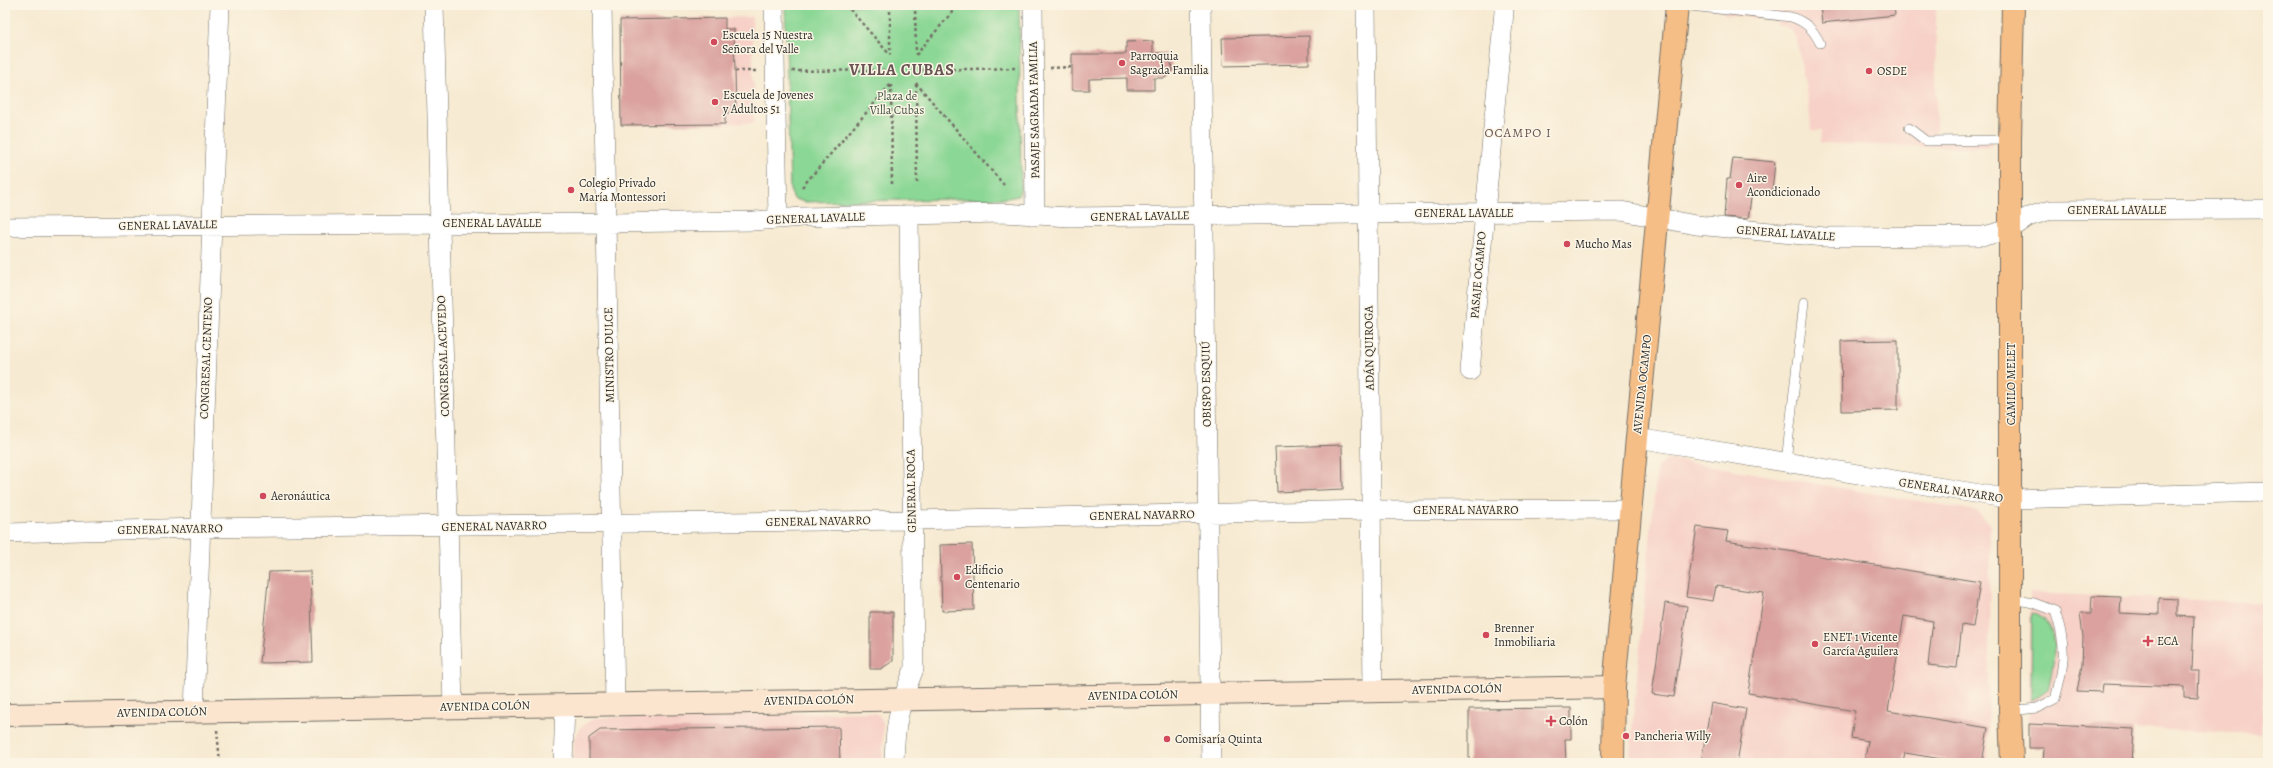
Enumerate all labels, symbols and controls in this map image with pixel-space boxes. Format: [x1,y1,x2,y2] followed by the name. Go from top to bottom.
[722,27,813,57] place label: Escuela 15 Nuestra Señora del Valle
[709,37,719,47] marker: Escuela 15 Nuestra Señora del Valle
[1025,40,1043,179] street label: PASAJE SAGRADA FAMILIA
[1130,48,1209,78] place label: Parroquia Sagrada Familia
[1117,58,1127,68] marker: Parroquia Sagrada Familia
[848,59,955,81] district label: VILLA CUBAS
[1877,63,1907,79] place label: OSDE
[1864,66,1874,76] marker: OSDE
[722,87,814,117] place label: Escuela de Jovenes y Adultos 51
[869,88,924,118] park label: Plaza de Villa Cubas
[710,97,720,107] marker: Escuela de Jovenes y Adultos 51
[1484,124,1552,141] district label: OCAMPO I
[1746,170,1820,200] place label: Aire Acondicionado
[579,175,666,205] place label: Colegio Privado María Montessori
[1734,180,1744,190] marker: Aire Acondicionado
[566,185,576,195] marker: Colegio Privado María Montessori
[2067,202,2167,218] street label: GENERAL LAVALLE
[1414,205,1514,221] street label: GENERAL LAVALLE
[1090,207,1190,225] street label: GENERAL LAVALLE
[766,208,866,228] street label: GENERAL LAVALLE
[442,215,542,231] street label: GENERAL LAVALLE
[118,216,218,234] street label: GENERAL LAVALLE
[1736,222,1836,244] street label: GENERAL LAVALLE
[1466,231,1490,319] street label: PASAJE OCAMPO
[1575,236,1632,252] place label: Mucho Mas
[1562,239,1572,249] marker: Mucho Mas
[433,295,453,417] street label: CONGRESAL ACEVEDO
[196,297,216,419] street label: CONGRESAL CENTENO
[1360,305,1378,392] street label: ADÁN QUIROGA
[600,307,618,403] street label: MINISTRO DULCE
[1629,334,1655,435] street label: AVENIDA OCAMPO
[1197,341,1215,427] street label: OBISPO ESQUIÚ
[2003,342,2019,425] street label: CAMILO MELET
[902,448,920,533] street label: GENERAL ROCA
[1898,474,2004,506] street label: GENERAL NAVARRO
[270,488,331,504] place label: Aeronáutica
[258,491,268,501] marker: Aeronáutica
[1413,502,1519,518] street label: GENERAL NAVARRO
[1089,506,1195,524] street label: GENERAL NAVARRO
[765,512,871,530] street label: GENERAL NAVARRO
[441,517,547,535] street label: GENERAL NAVARRO
[117,520,223,538] street label: GENERAL NAVARRO
[965,562,1020,592] place label: Edificio Centenario
[952,572,962,582] marker: Edificio Centenario
[1494,620,1556,650] place label: Brenner Inmobiliaria
[1823,629,1899,659] place label: ENET 1 Vicente García Aguilera
[1481,630,1491,640] marker: Brenner Inmobiliaria
[2157,633,2179,649] place label: ECA
[2142,635,2154,647] marker: ECA
[1810,639,1820,649] marker: ENET 1 Vicente García Aguilera
[1411,680,1503,698] street label: AVENIDA COLÓN
[1087,686,1179,704] street label: AVENIDA COLÓN
[763,691,855,709] street label: AVENIDA COLÓN
[439,697,531,715] street label: AVENIDA COLÓN
[116,703,208,721] street label: AVENIDA COLÓN
[1559,713,1588,729] place label: Colón
[1546,716,1556,726] marker: Colón
[1634,728,1711,744] place label: Pancheria Willy
[1175,731,1263,747] place label: Comisaría Quinta
[1621,731,1631,741] marker: Pancheria Willy
[1162,734,1172,744] marker: Comisaría Quinta

